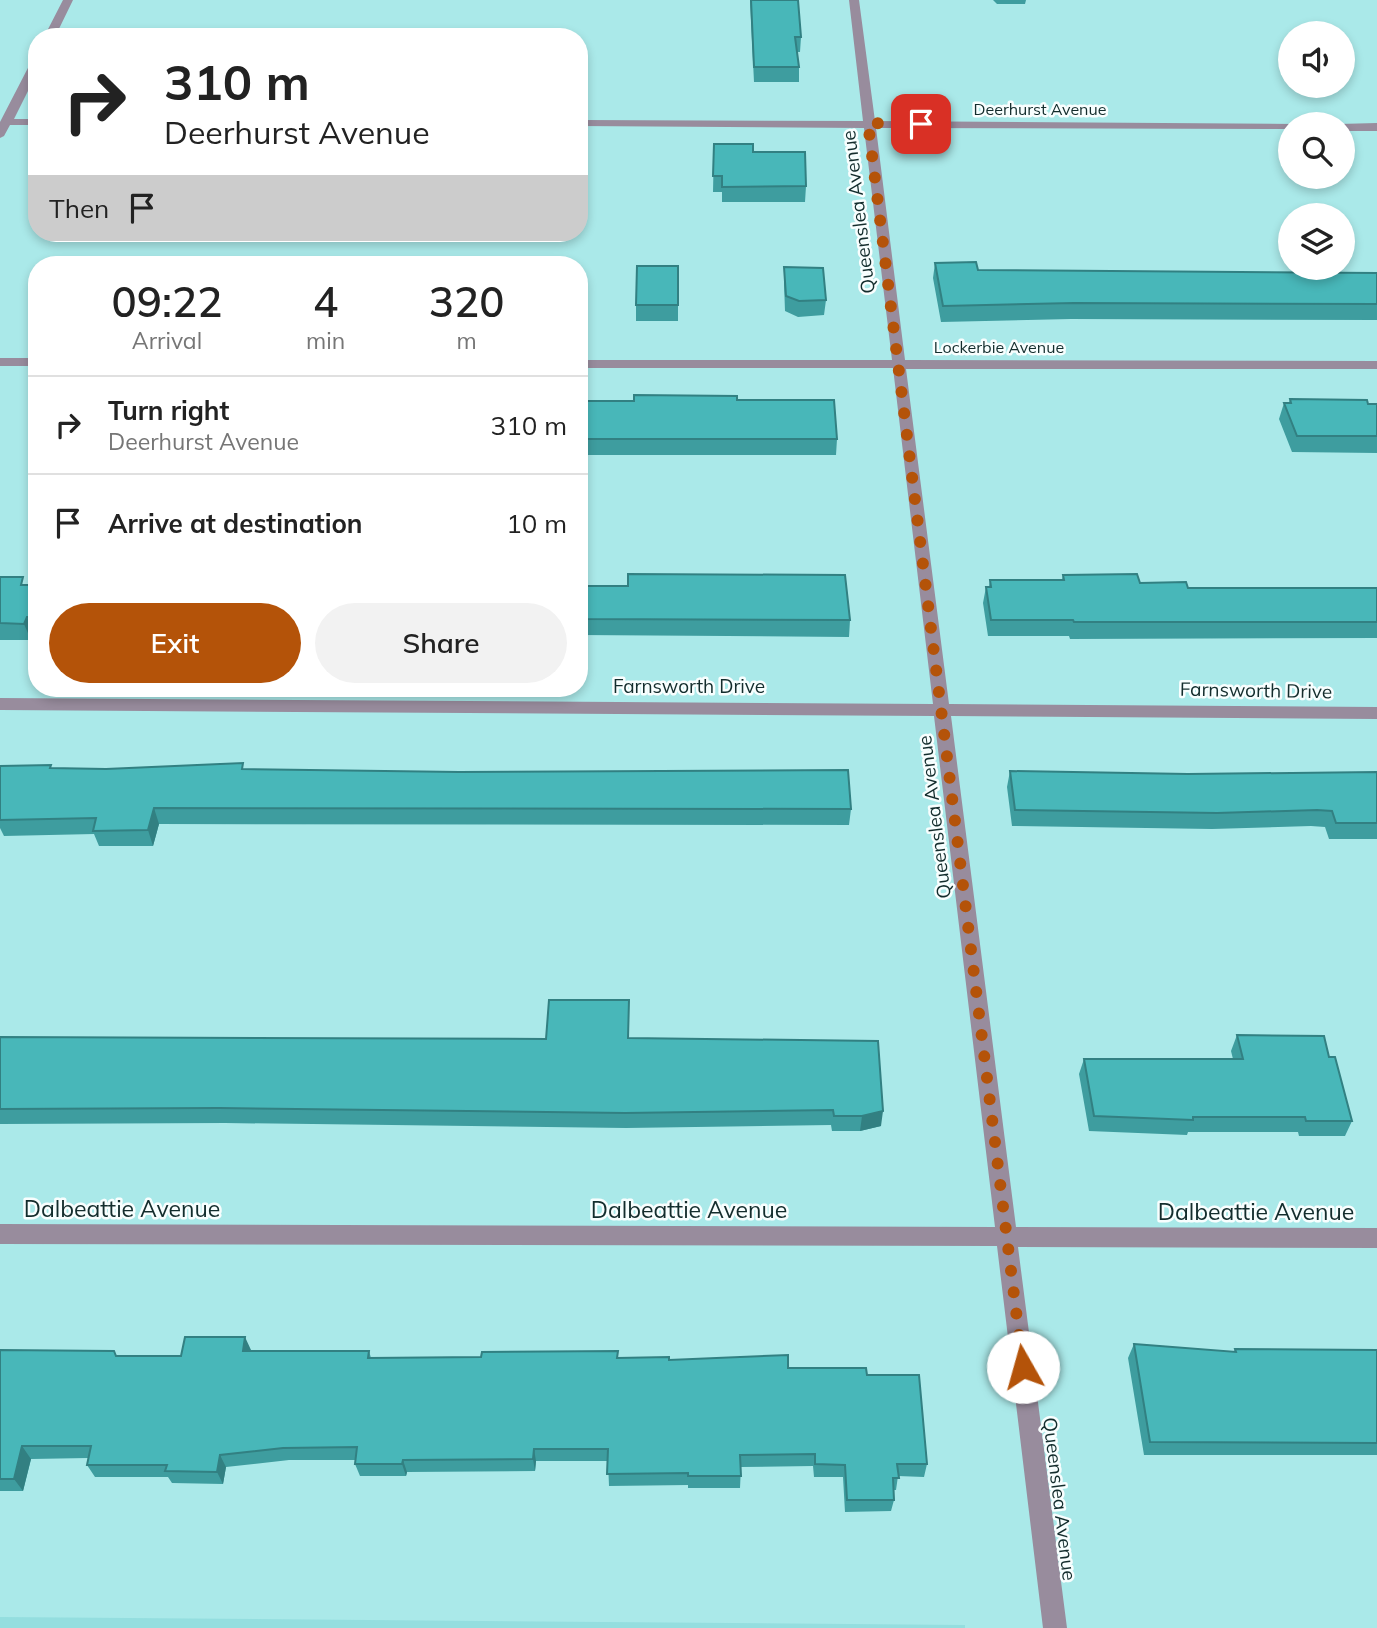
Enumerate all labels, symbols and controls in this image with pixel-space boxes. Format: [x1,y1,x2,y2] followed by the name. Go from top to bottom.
[1278,21,1355,280] map controls
[1278,21,1355,98] button: sound
[164,51,310,112] text: 310 m
[49,56,140,147] icon: right
[891,94,951,154] pin
[974,99,1106,119] street label: Deerhurst Avenue
[902,105,940,143] icon: arrive
[164,112,430,152] text: Deerhurst Avenue
[1278,112,1355,189] button: search
[836,129,880,295] street label: Queenslea Avenue
[123,189,161,227] icon: arrive
[49,192,109,225] text: Then
[1278,203,1355,280] button: layers
[112,275,222,328] text: 09:22
[313,275,338,328] text: 4
[429,275,504,328] text: 320
[132,326,202,355] text: Arrival
[306,326,345,355] text: min
[456,326,477,355] text: m
[934,337,1064,357] street label: Lockerbie Avenue
[108,394,229,427] text: Turn right
[49,406,87,444] icon: right
[491,409,567,442] text: 310 m
[108,427,299,456] text: Deerhurst Avenue
[49,504,87,542] icon: arrive
[108,507,363,540] text: Arrive at destination
[506,507,567,540] text: 10 m
[49,603,301,683] button: Exit
[315,603,567,683] button: Share
[613,674,765,698] street label: Farnsworth Drive
[1180,677,1332,703] street label: Farnsworth Drive
[912,734,956,900] street label: Queenslea Avenue
[24,1194,220,1223] street label: Dalbeattie Avenue
[591,1195,787,1224] street label: Dalbeattie Avenue
[1158,1197,1354,1226] street label: Dalbeattie Avenue
[986,1330,1060,1404] position arrow
[1038,1416,1082,1582] street label: Queenslea Avenue

